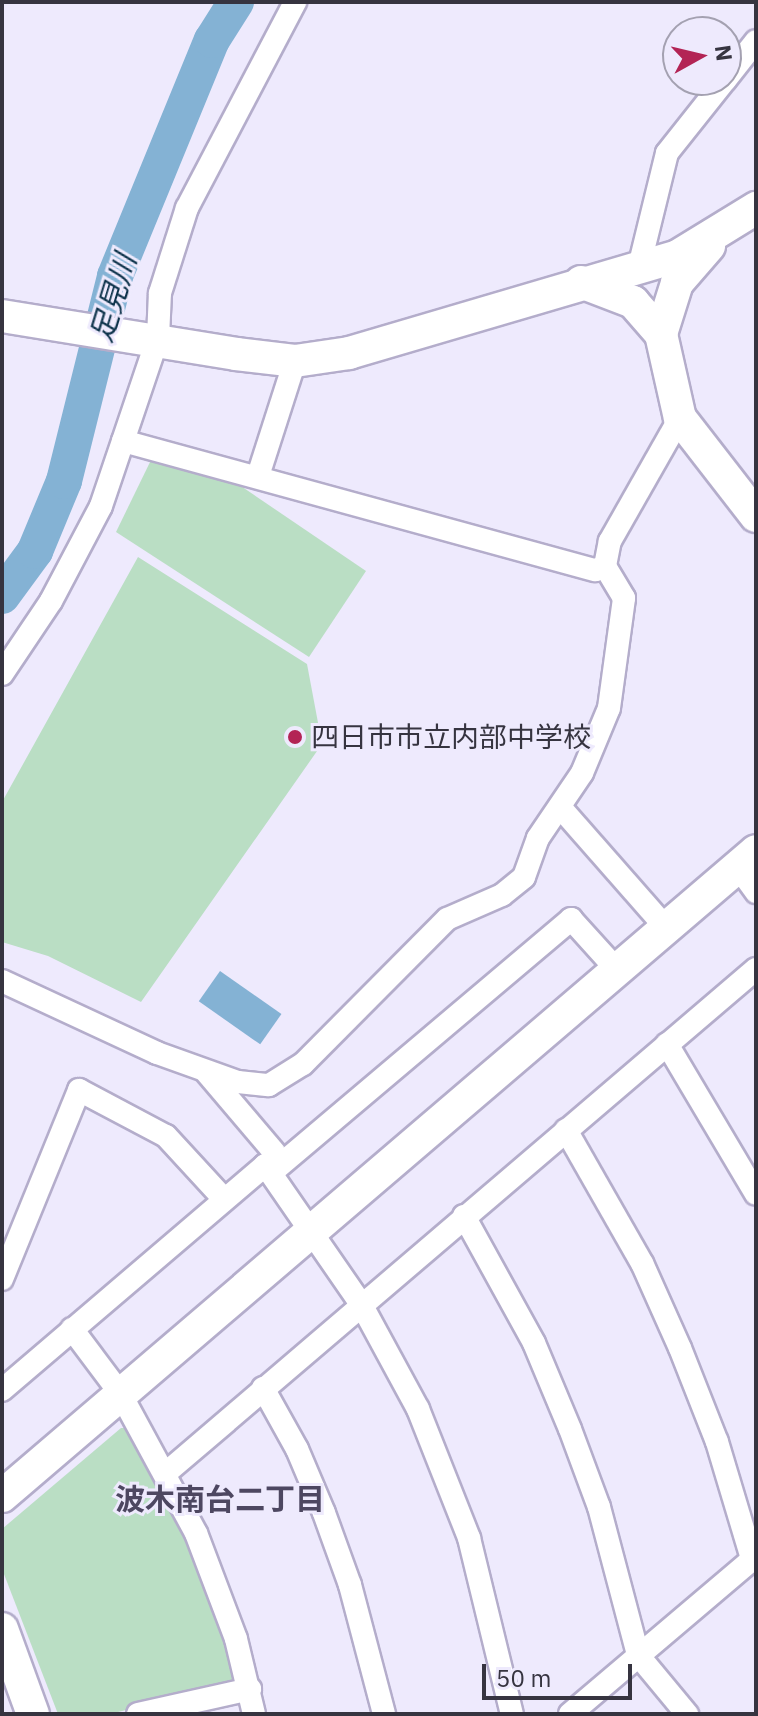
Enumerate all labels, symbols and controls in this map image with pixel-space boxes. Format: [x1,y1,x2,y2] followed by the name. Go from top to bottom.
[662,16,742,96] north arrow
[709,43,740,63] text: N
[83,250,143,346] water label: 足見川
[311,720,591,754] place label: 四日市市立内部中学校
[286,728,304,746] marker: 四日市市立内部中学校
[115,1481,325,1517] district label: 波木南台二丁目
[486,1648,636,1698] scale bar
[496,1662,551,1694] text: 50 m

